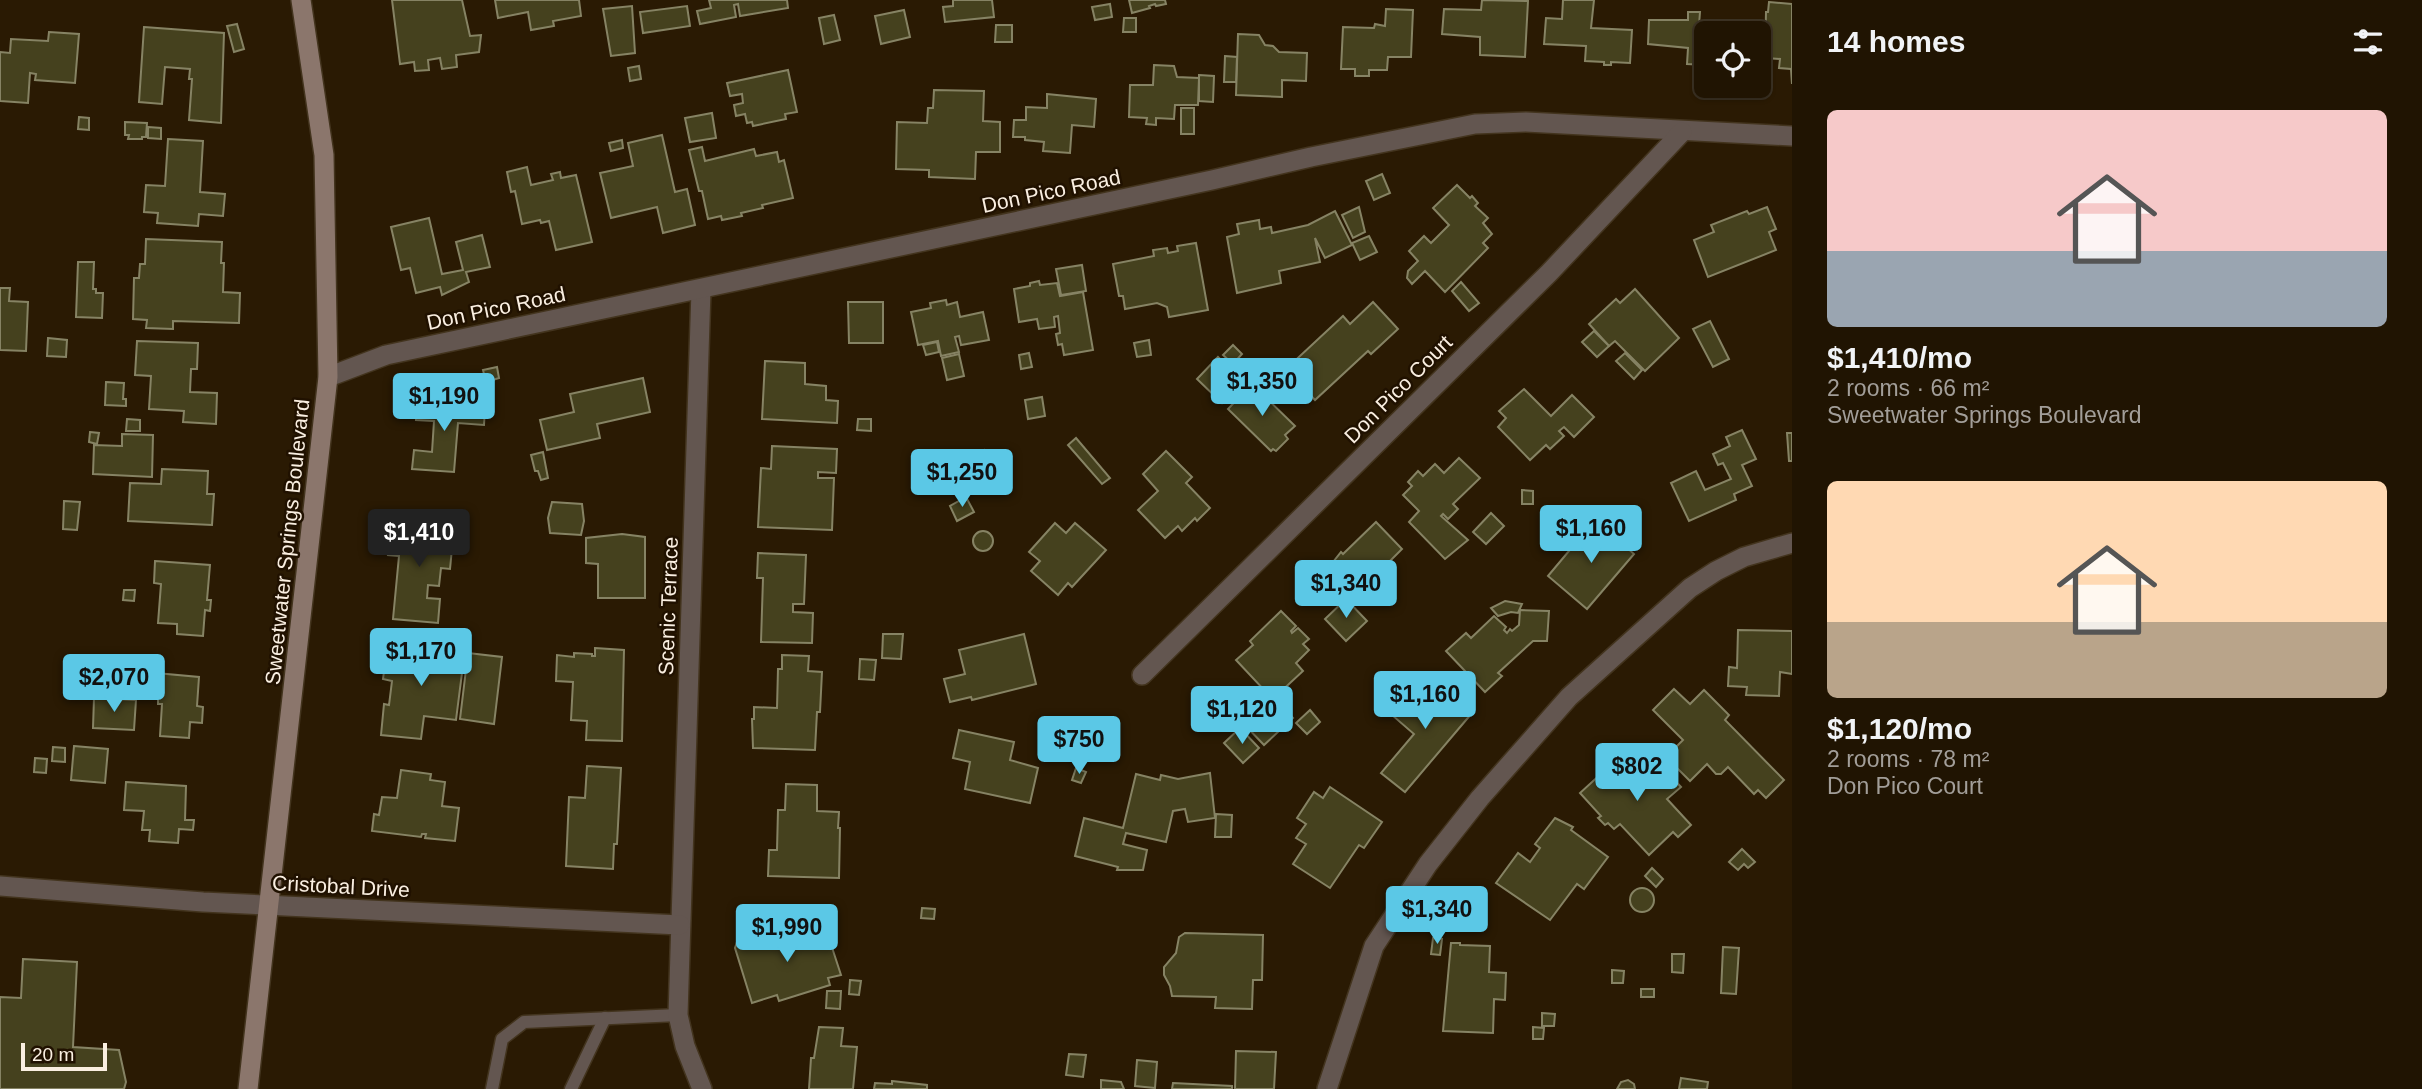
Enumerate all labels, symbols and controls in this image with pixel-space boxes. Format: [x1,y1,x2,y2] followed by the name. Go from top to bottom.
[1694,21,1771,98] map controls
[1694,21,1771,98] button: locate
[2349,23,2387,61] icon: filters
[1827,25,1965,58] text: 14 homes
[2044,156,2170,282] icon: home
[980,165,1122,217] street label: Don Pico Road
[425,282,567,334] street label: Don Pico Road
[1340,330,1457,447] street label: Don Pico Court
[1827,341,1972,374] text: $1,410/mo
[1205,358,1319,418] pin: $1,350
[1227,368,1297,394] text: $1,350
[387,374,501,433] pin: $1,190
[1827,375,1989,401] text: 2 rooms · 66 m²
[409,383,479,409] text: $1,190
[261,398,313,686] street label: Sweetwater Springs Boulevard
[1827,402,2142,428] text: Sweetwater Springs Boulevard
[905,449,1019,509] pin: $1,250
[927,459,997,485] text: $1,250
[1534,505,1648,565] pin: $1,160
[362,510,476,569] pin: $1,410
[1556,515,1626,541] text: $1,160
[384,519,454,545] text: $1,410
[2044,527,2170,653] icon: home
[654,536,682,676] street label: Scenic Terrace
[1289,560,1403,620] pin: $1,340
[1311,570,1381,596] text: $1,340
[364,628,478,688] pin: $1,170
[386,638,456,664] text: $1,170
[57,654,171,714] pin: $2,070
[79,664,149,690] text: $2,070
[1368,672,1482,731] pin: $1,160
[1390,681,1460,707] text: $1,160
[1185,686,1299,746] pin: $1,120
[1207,696,1277,722] text: $1,120
[1827,712,1972,745] text: $1,120/mo
[1038,716,1120,776] pin: $750
[1053,726,1105,752] text: $750
[1596,744,1678,803] pin: $802
[1827,746,1989,772] text: 2 rooms · 78 m²
[1611,753,1663,779] text: $802
[1827,773,1983,799] text: Don Pico Court
[272,871,410,901] street label: Cristobal Drive
[1380,886,1494,946] pin: $1,340
[1402,896,1472,922] text: $1,340
[730,904,844,964] pin: $1,990
[752,914,822,940] text: $1,990
[21,1040,107,1072] scale bar
[32,1044,74,1065] text: 20 m

